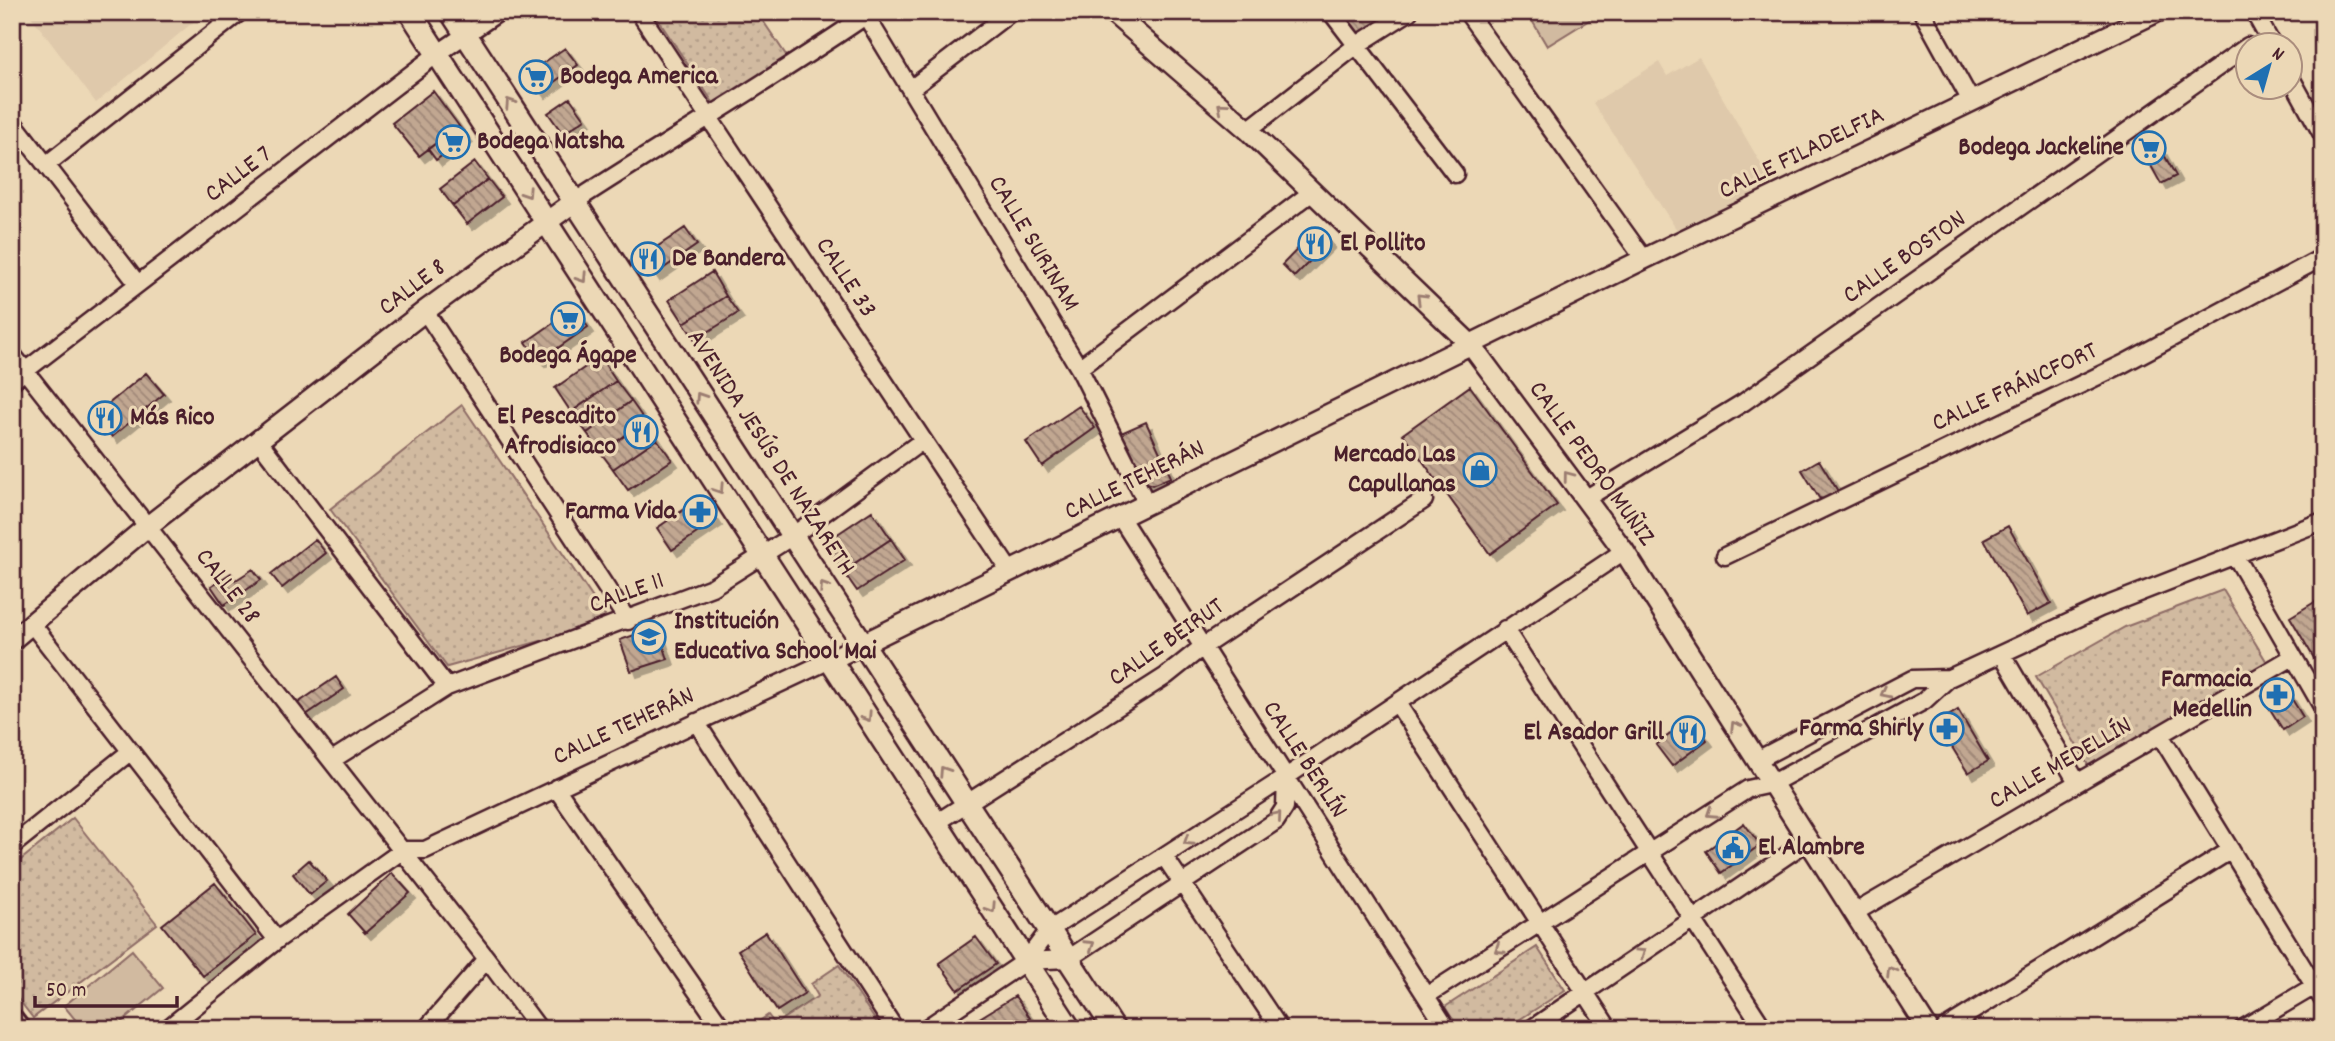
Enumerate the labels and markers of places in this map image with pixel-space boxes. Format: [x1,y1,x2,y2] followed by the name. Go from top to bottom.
[517,58,555,96] supermarket icon: Bodega America
[560,59,718,96] place label: Bodega America
[434,123,472,161] supermarket icon: Bodega Natsha
[477,124,625,161] place label: Bodega Natsha
[2130,129,2168,167] supermarket icon: Bodega Jackeline
[1958,130,2124,167] place label: Bodega Jackeline
[1296,225,1334,263] restaurant icon: El Pollito
[1340,226,1426,263] place label: El Pollito
[629,240,667,278] restaurant icon: De Bandera
[672,241,786,278] place label: De Bandera
[549,300,587,338] supermarket icon: Bodega Ágape
[499,338,637,375] place label: Bodega Ágape
[86,399,124,437] restaurant icon: Más Rico
[497,399,616,466] place label: El Pescadito Afrodisiaco
[130,400,215,437] place label: Más Rico
[622,413,660,451] restaurant icon: El Pescadito Afrodisiaco
[1334,437,1456,504] place label: Mercado Las Capullanas
[1461,451,1499,489] shop icon: Mercado Las Capullanas
[681,493,719,531] pharmacy icon: Farma Vida
[565,494,677,531] place label: Farma Vida
[674,604,877,671] place label: Institución Educativa School Mai
[630,618,668,656] school or university icon: Institución Educativa School Mai
[2161,662,2253,729] place label: Farmacia Medellin
[2258,676,2296,714] pharmacy icon: Farmacia Medellin
[1928,710,1966,748] pharmacy icon: Farma Shirly
[1799,711,1924,748] place label: Farma Shirly
[1669,714,1707,752] restaurant icon: El Asador Grill
[1523,715,1665,752] place label: El Asador Grill
[1714,829,1752,867] public building icon: El Alambre
[1758,830,1865,867] place label: El Alambre

